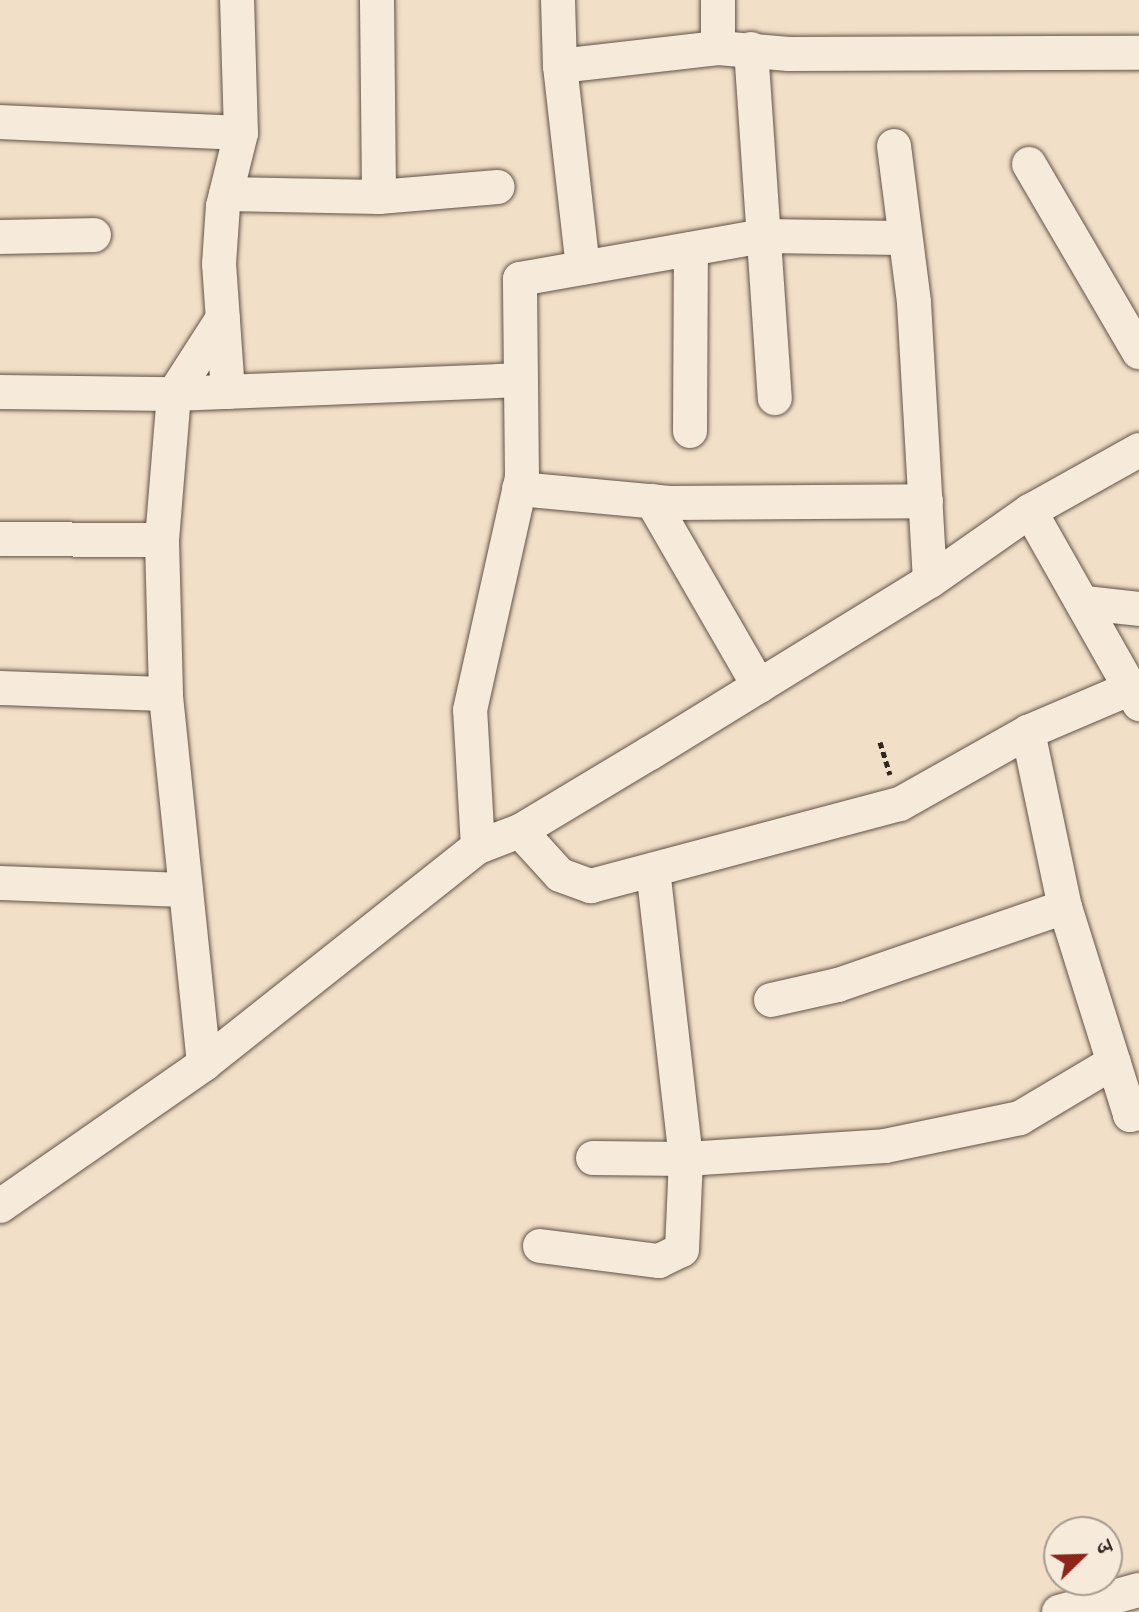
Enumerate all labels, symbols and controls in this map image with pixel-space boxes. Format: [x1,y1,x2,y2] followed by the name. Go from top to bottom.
[1043,1516,1123,1596] north arrow
[1089,1537,1118,1558] text: उ

